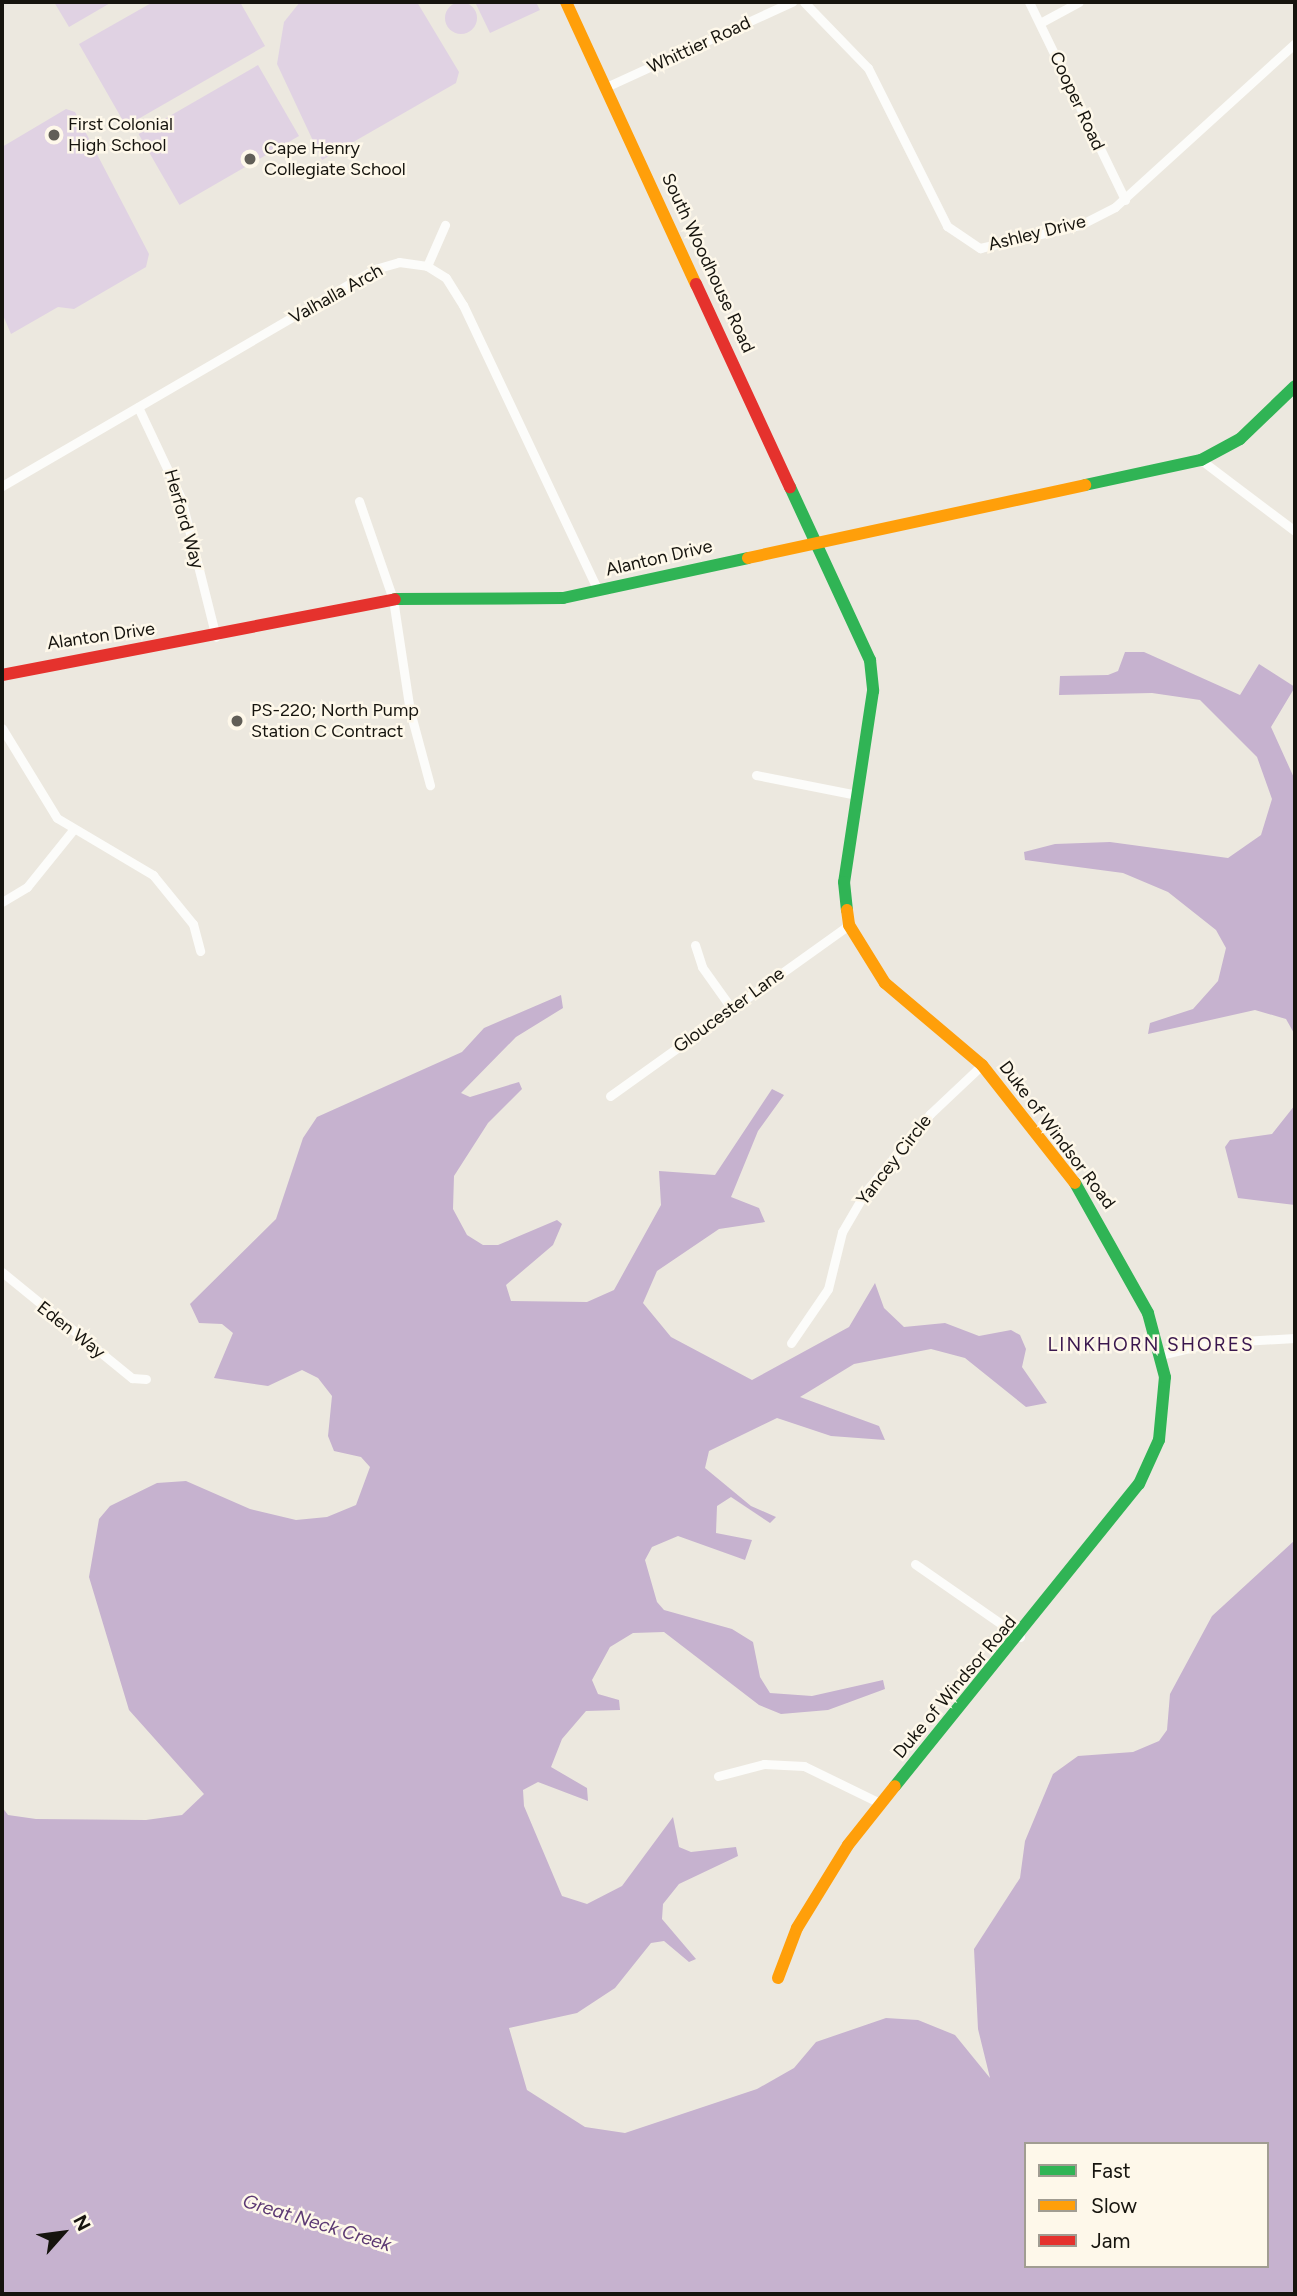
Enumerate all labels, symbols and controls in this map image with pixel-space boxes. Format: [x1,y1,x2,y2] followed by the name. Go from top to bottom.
[644,12,754,78] street label: Whittier Road
[1045,48,1109,154] street label: Cooper Road
[68,114,173,156] place label: First Colonial High School
[46,127,62,143] marker: First Colonial High School
[264,138,406,180] place label: Cape Henry Collegiate School
[242,151,258,167] marker: Cape Henry Collegiate School
[657,170,759,356] street label: South Woodhouse Road
[986,210,1088,256] street label: Ashley Drive
[285,259,387,329] street label: Valhalla Arch
[159,467,209,571] street label: Herford Way
[604,535,714,581] street label: Alanton Drive
[46,618,156,654] street label: Alanton Drive
[251,700,419,742] place label: PS-220; North Pump Station C Contract
[229,713,245,729] marker: PS-220; North Pump Station C Contract
[669,963,789,1057] street label: Gloucester Lane
[994,1057,1120,1213] street label: Duke of Windsor Road
[852,1110,936,1210] street label: Yancey Circle
[33,1297,109,1363] street label: Eden Way
[1049,1334,1253,1356] district label: LINKHORN SHORES
[889,1611,1021,1763] street label: Duke of Windsor Road
[1024,2142,1269,2268] legend
[1091,2158,1131,2183] text: Fast
[240,2190,394,2256] water label: Great Neck Creek
[1091,2193,1137,2218] text: Slow
[28,2198,98,2268] north arrow
[68,2211,96,2235] text: N
[1091,2228,1130,2253] text: Jam

